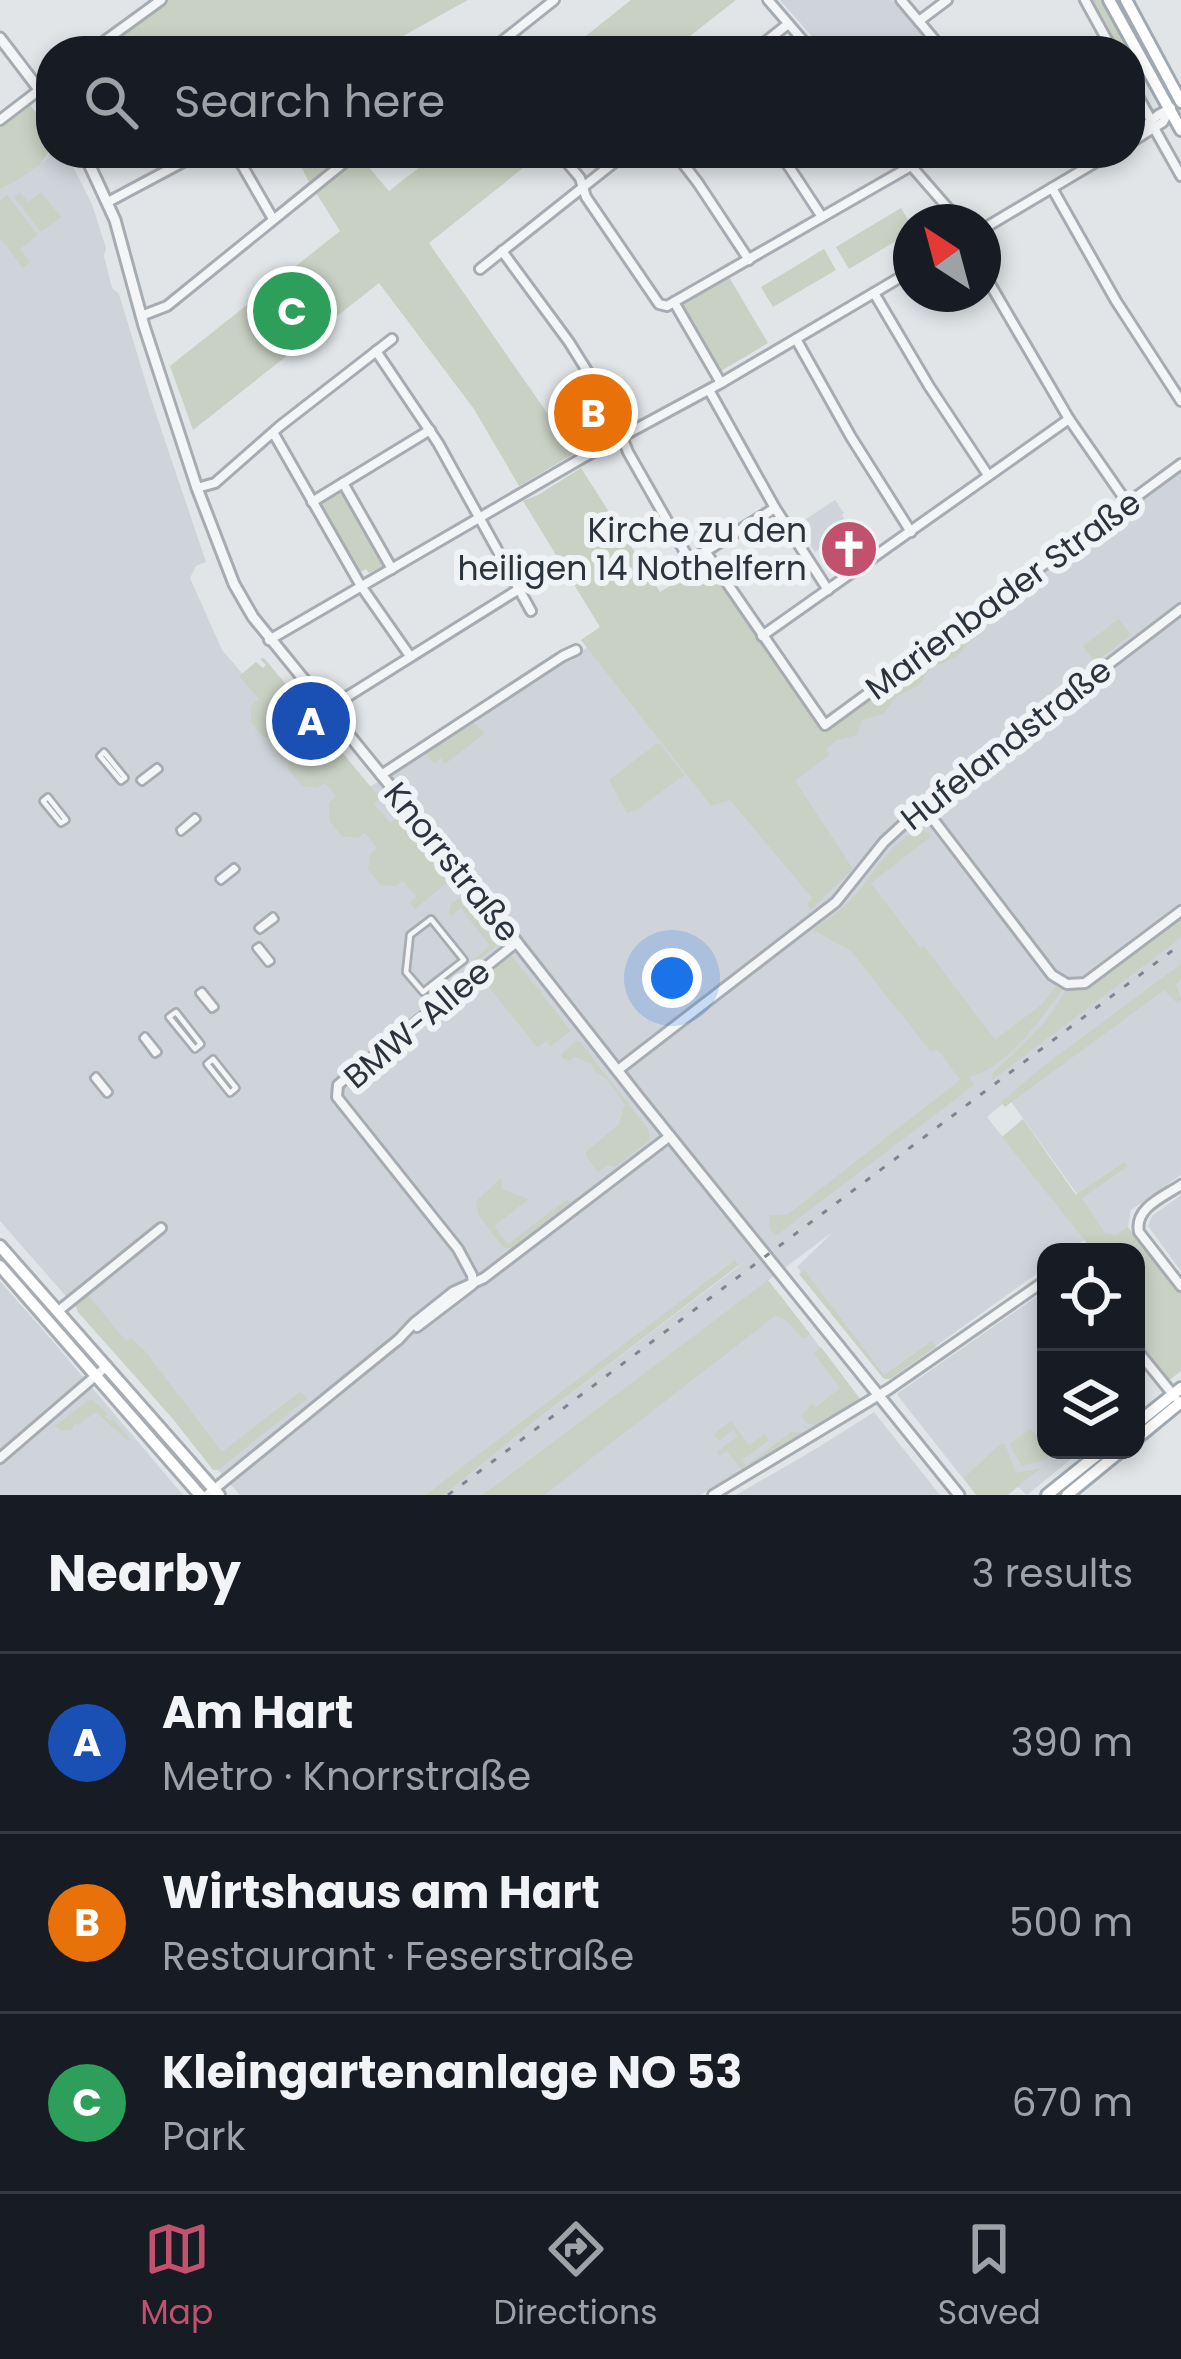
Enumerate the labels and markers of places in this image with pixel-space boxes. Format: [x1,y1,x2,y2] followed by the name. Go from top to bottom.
[253,266,331,356] pin: C
[554,368,632,458] pin: B
[457,507,807,592] place label: Kirche zu den heiligen 14 Nothelfern
[818,518,880,580] church icon: Kirche zu den heiligen 14 Nothelfern
[272,676,350,766] pin: A

